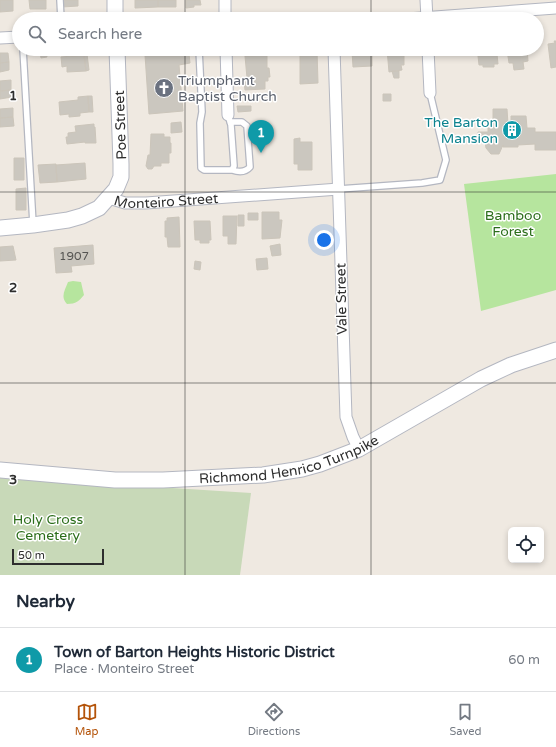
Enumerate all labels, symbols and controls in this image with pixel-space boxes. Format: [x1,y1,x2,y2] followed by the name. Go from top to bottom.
[12,12,544,56] search box
[26,23,48,45] icon: search
[58,25,142,43] text: Search here
[178,72,277,105] place label: Triumphant Baptist Church
[153,77,175,99] church icon: Triumphant Baptist Church
[9,88,17,104] text: 1
[111,89,130,160] street label: Poe Street
[424,114,498,147] place label: The Barton Mansion
[501,119,523,141] building icon: The Barton Mansion
[248,120,274,153] pin: 1
[112,190,219,212] street label: Monteiro Street
[485,207,541,240] park label: Bamboo Forest
[314,230,334,250] your location
[59,249,89,263] house number: 1907
[332,262,351,335] street label: Vale Street
[9,280,17,296] text: 2
[199,432,382,487] street label: Richmond Henrico Turnpike
[9,472,17,488] text: 3
[13,511,83,544] park label: Holy Cross Cemetery
[508,527,544,563] map controls
[508,527,544,563] button: locate
[12,547,104,566] scale bar
[18,549,45,562] text: 50 m
[16,591,75,612] text: Nearby
[54,643,335,661] text: Town of Barton Heights Historic District
[25,652,33,668] text: 1
[508,652,540,668] text: 60 m
[54,661,194,677] text: Place · Monteiro Street
[75,701,98,738] tab: Map
[248,701,300,738] tab: Directions
[450,701,481,738] tab: Saved

